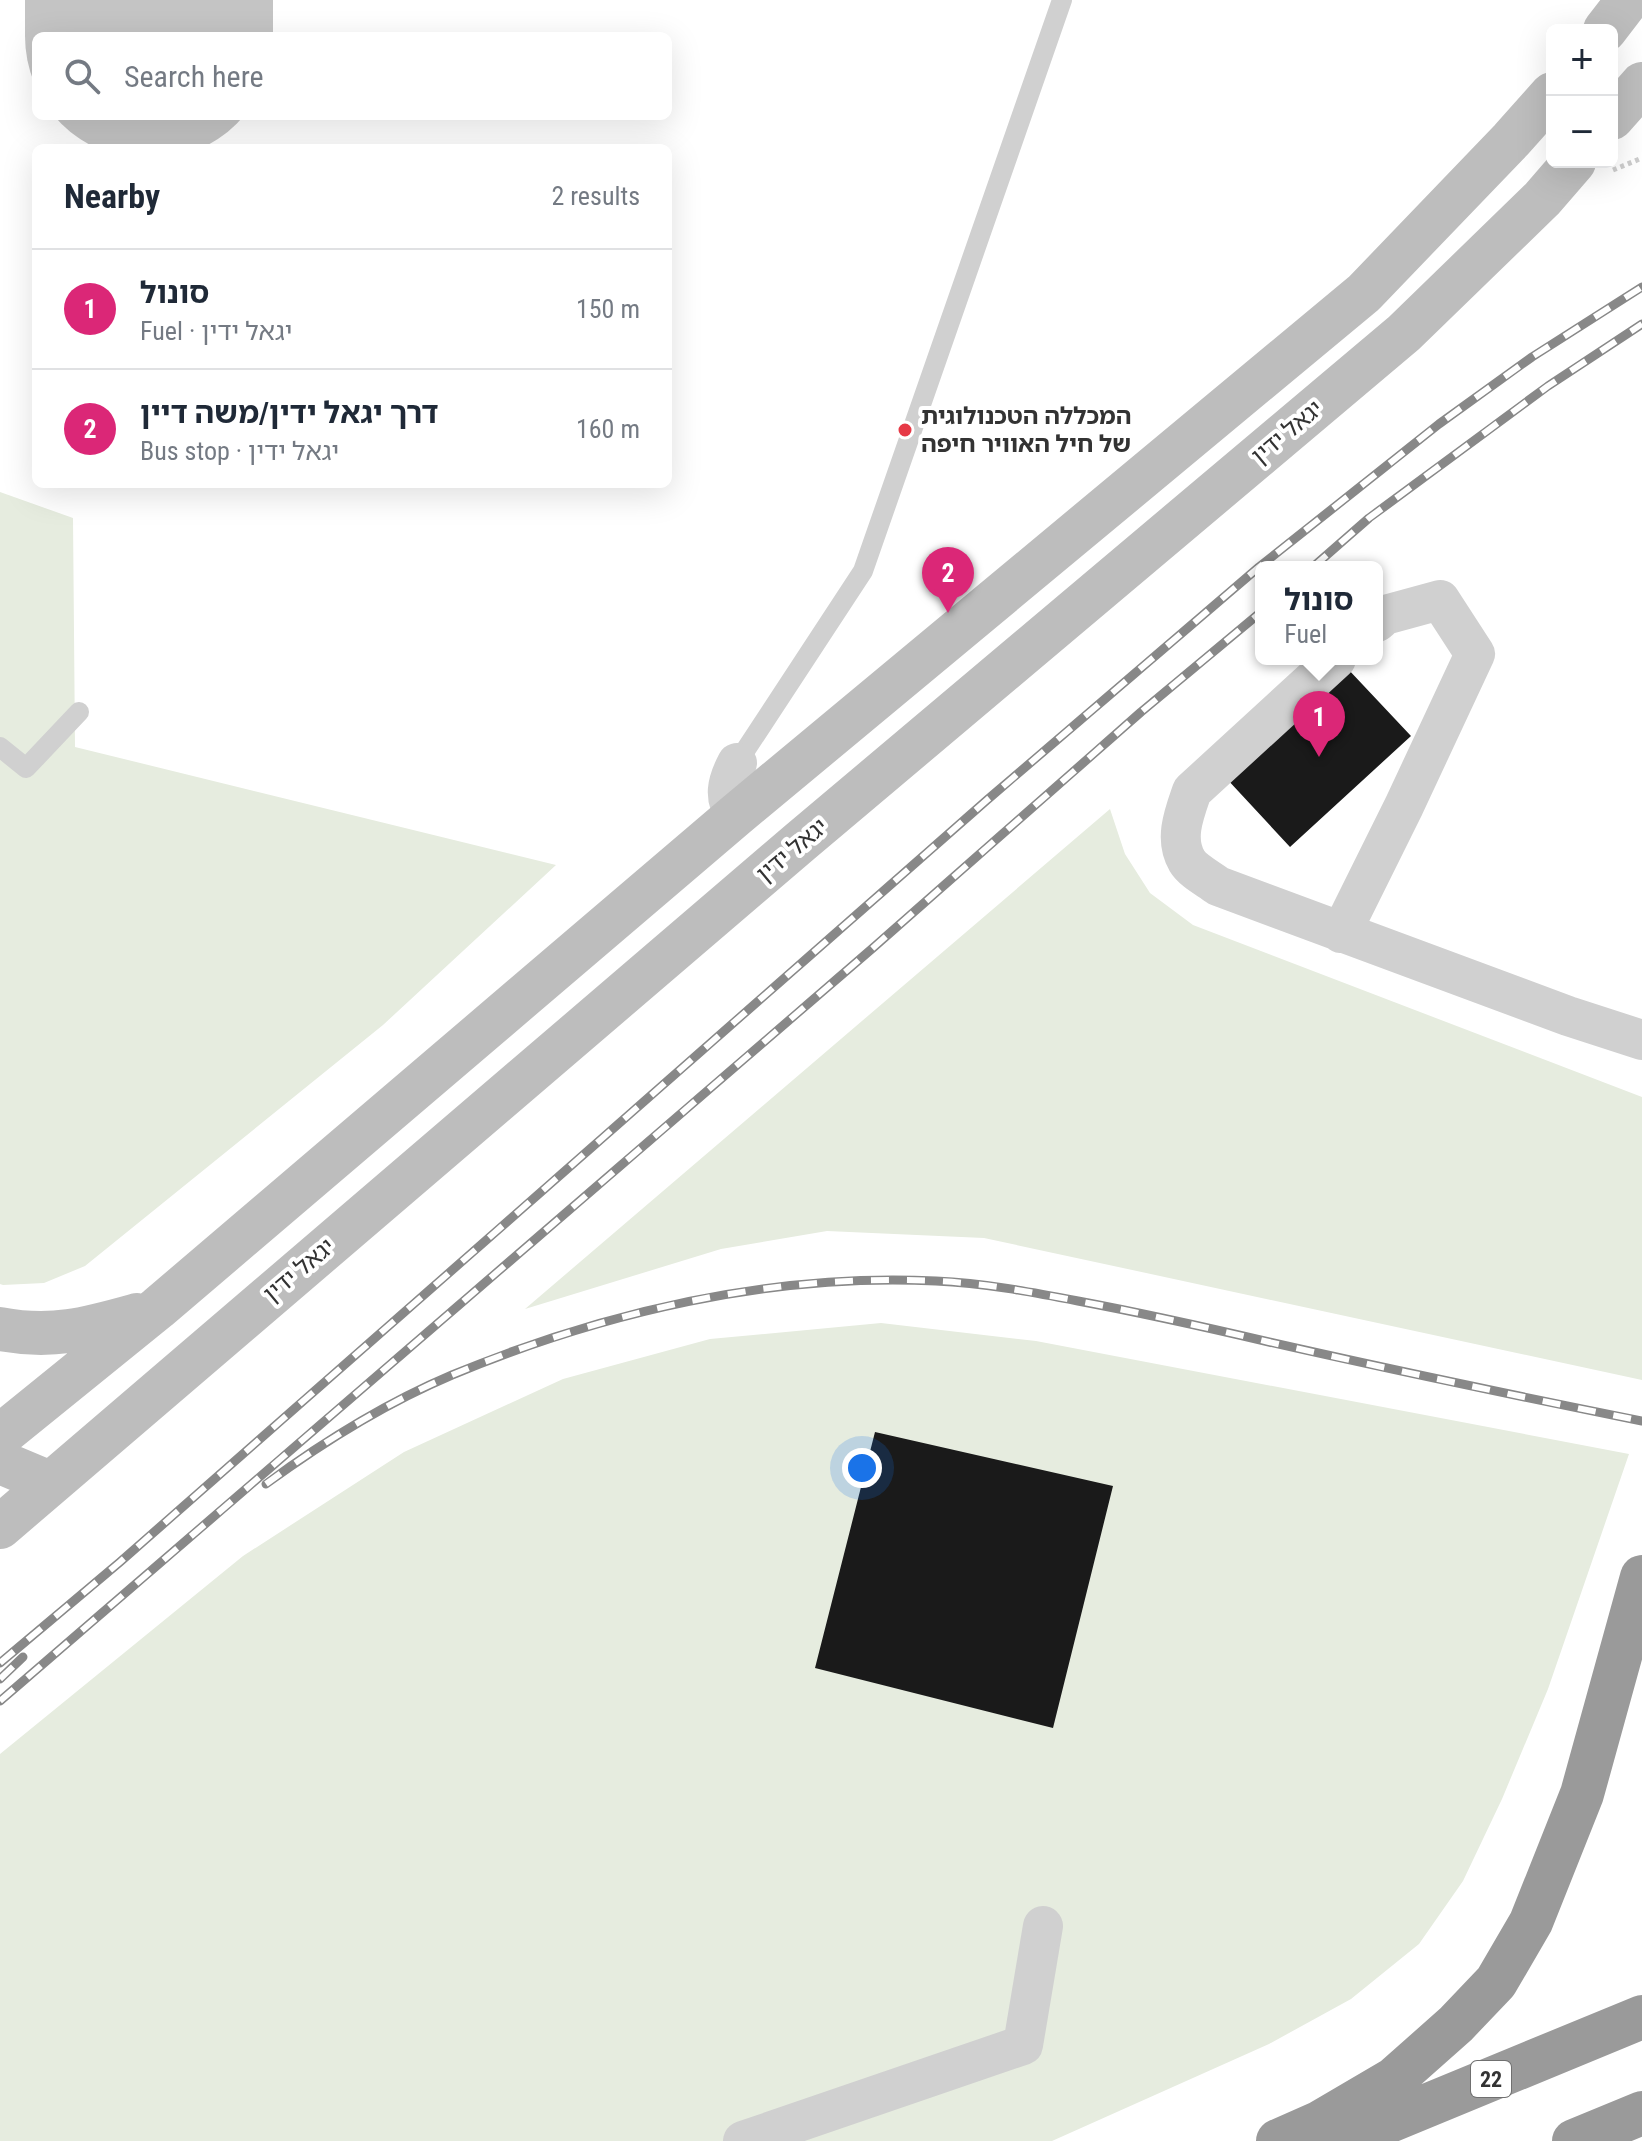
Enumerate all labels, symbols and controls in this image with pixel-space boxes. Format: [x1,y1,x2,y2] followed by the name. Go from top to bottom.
[1546,24,1618,168] map controls
[1546,24,1618,96] button: +
[32,32,672,120] search box
[60,54,104,98] icon: search
[124,59,264,94] text: Search here
[1546,96,1618,168] button: −
[64,176,160,216] text: Nearby
[551,181,640,211] text: 2 results
[140,275,209,310] text: סונול
[83,294,97,324] text: 1
[576,294,640,324] text: 150 m
[140,316,292,346] text: Fuel · יגאל ידין
[1246,394,1328,470] street label: יגאל ידין
[140,395,438,430] text: דרך יגאל ידין/משה דיין
[921,402,1131,458] place label: המכללה הטכנולוגית של חיל האוויר חיפה
[83,414,97,444] text: 2
[576,414,640,444] text: 160 m
[896,421,914,439] marker: המכללה הטכנולוגית של חיל האוויר חיפה
[140,436,339,466] text: Bus stop · יגאל ידין
[922,547,974,613] pin: 2
[1255,561,1383,665] popup
[1284,582,1354,617] text: סונול
[1284,619,1327,649] text: Fuel
[1293,691,1345,757] pin: 1
[751,812,833,888] street label: יגאל ידין
[258,1232,340,1308] street label: יגאל ידין
[842,1448,882,1488] your location
[1471,2061,1511,2097] road number: 22

